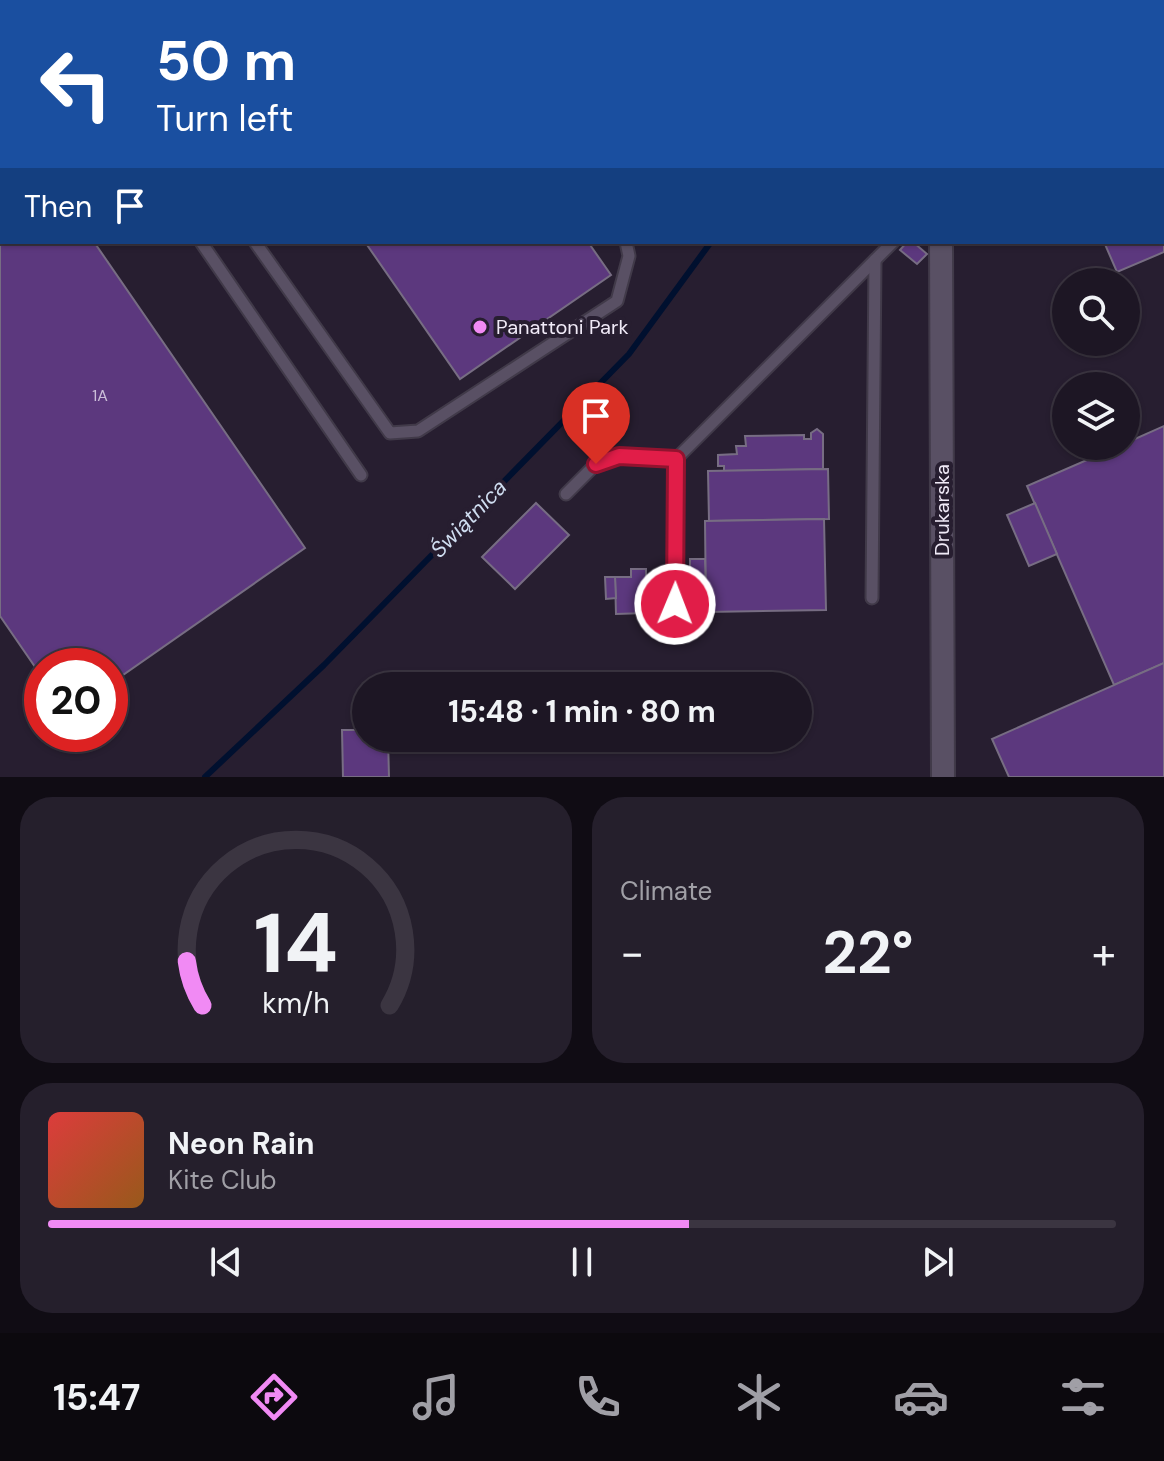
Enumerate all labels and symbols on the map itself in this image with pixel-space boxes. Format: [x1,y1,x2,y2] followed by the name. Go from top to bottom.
[496,314,628,340] place label: Panattoni Park
[471,318,489,336] marker: Panattoni Park
[562,382,630,464] pin
[92,385,108,406] house number: 1A
[929,464,955,556] street label: Drukarska
[424,473,513,564] water label: Świątnica
[633,562,717,646] position arrow
[24,648,128,752] speed limit sign: 20

